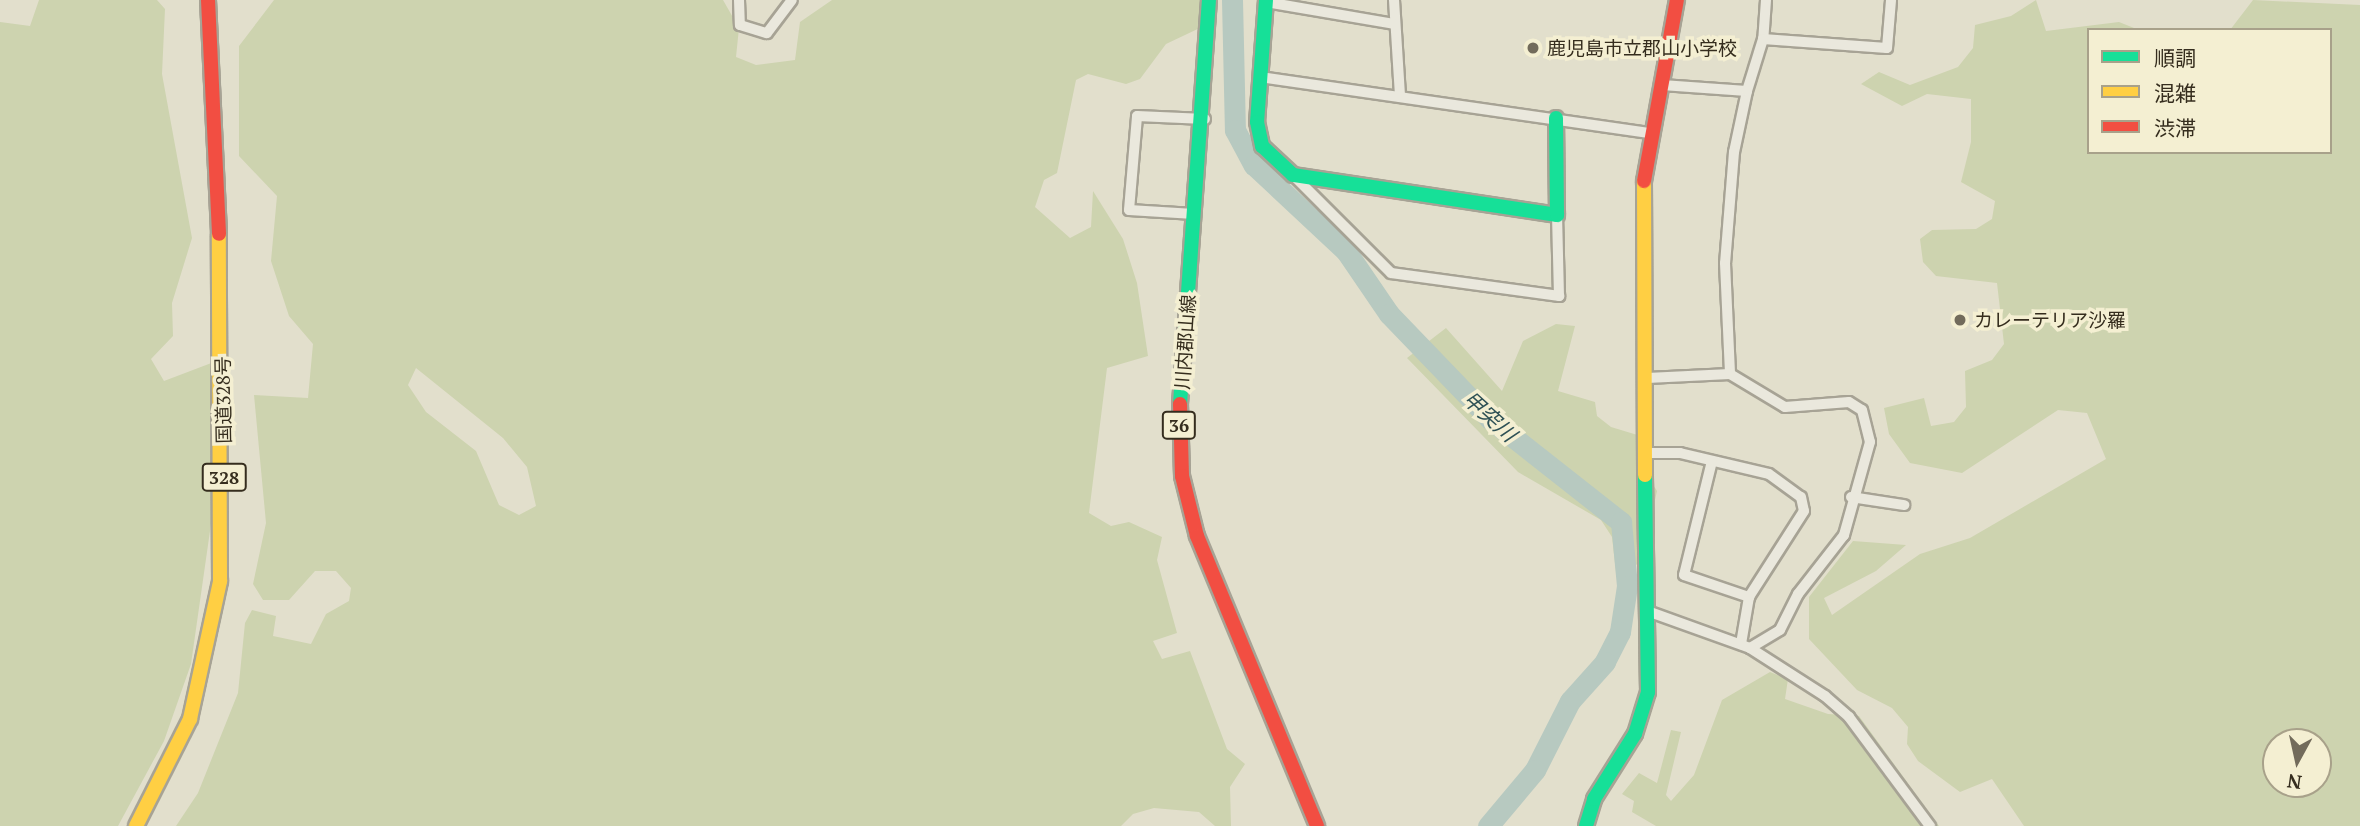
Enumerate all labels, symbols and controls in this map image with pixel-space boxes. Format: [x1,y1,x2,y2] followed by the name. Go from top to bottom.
[2087,28,2332,154] legend
[1547,37,1737,59] place label: 鹿児島市立郡山小学校
[1525,40,1541,56] marker: 鹿児島市立郡山小学校
[2154,44,2196,72] text: 順調
[2154,79,2196,107] text: 混雑
[2154,114,2196,142] text: 渋滞
[1170,294,1200,390] street label: 川内郡山線
[1974,309,2126,331] place label: カレーテリア沙羅
[1952,312,1968,328] marker: カレーテリア沙羅
[211,356,235,444] street label: 国道328号
[1458,386,1522,446] water label: 甲突川
[1162,410,1196,440] road number: 36
[201,462,247,491] road number: 328
[2262,728,2332,798] north arrow
[2285,769,2303,796] text: N

